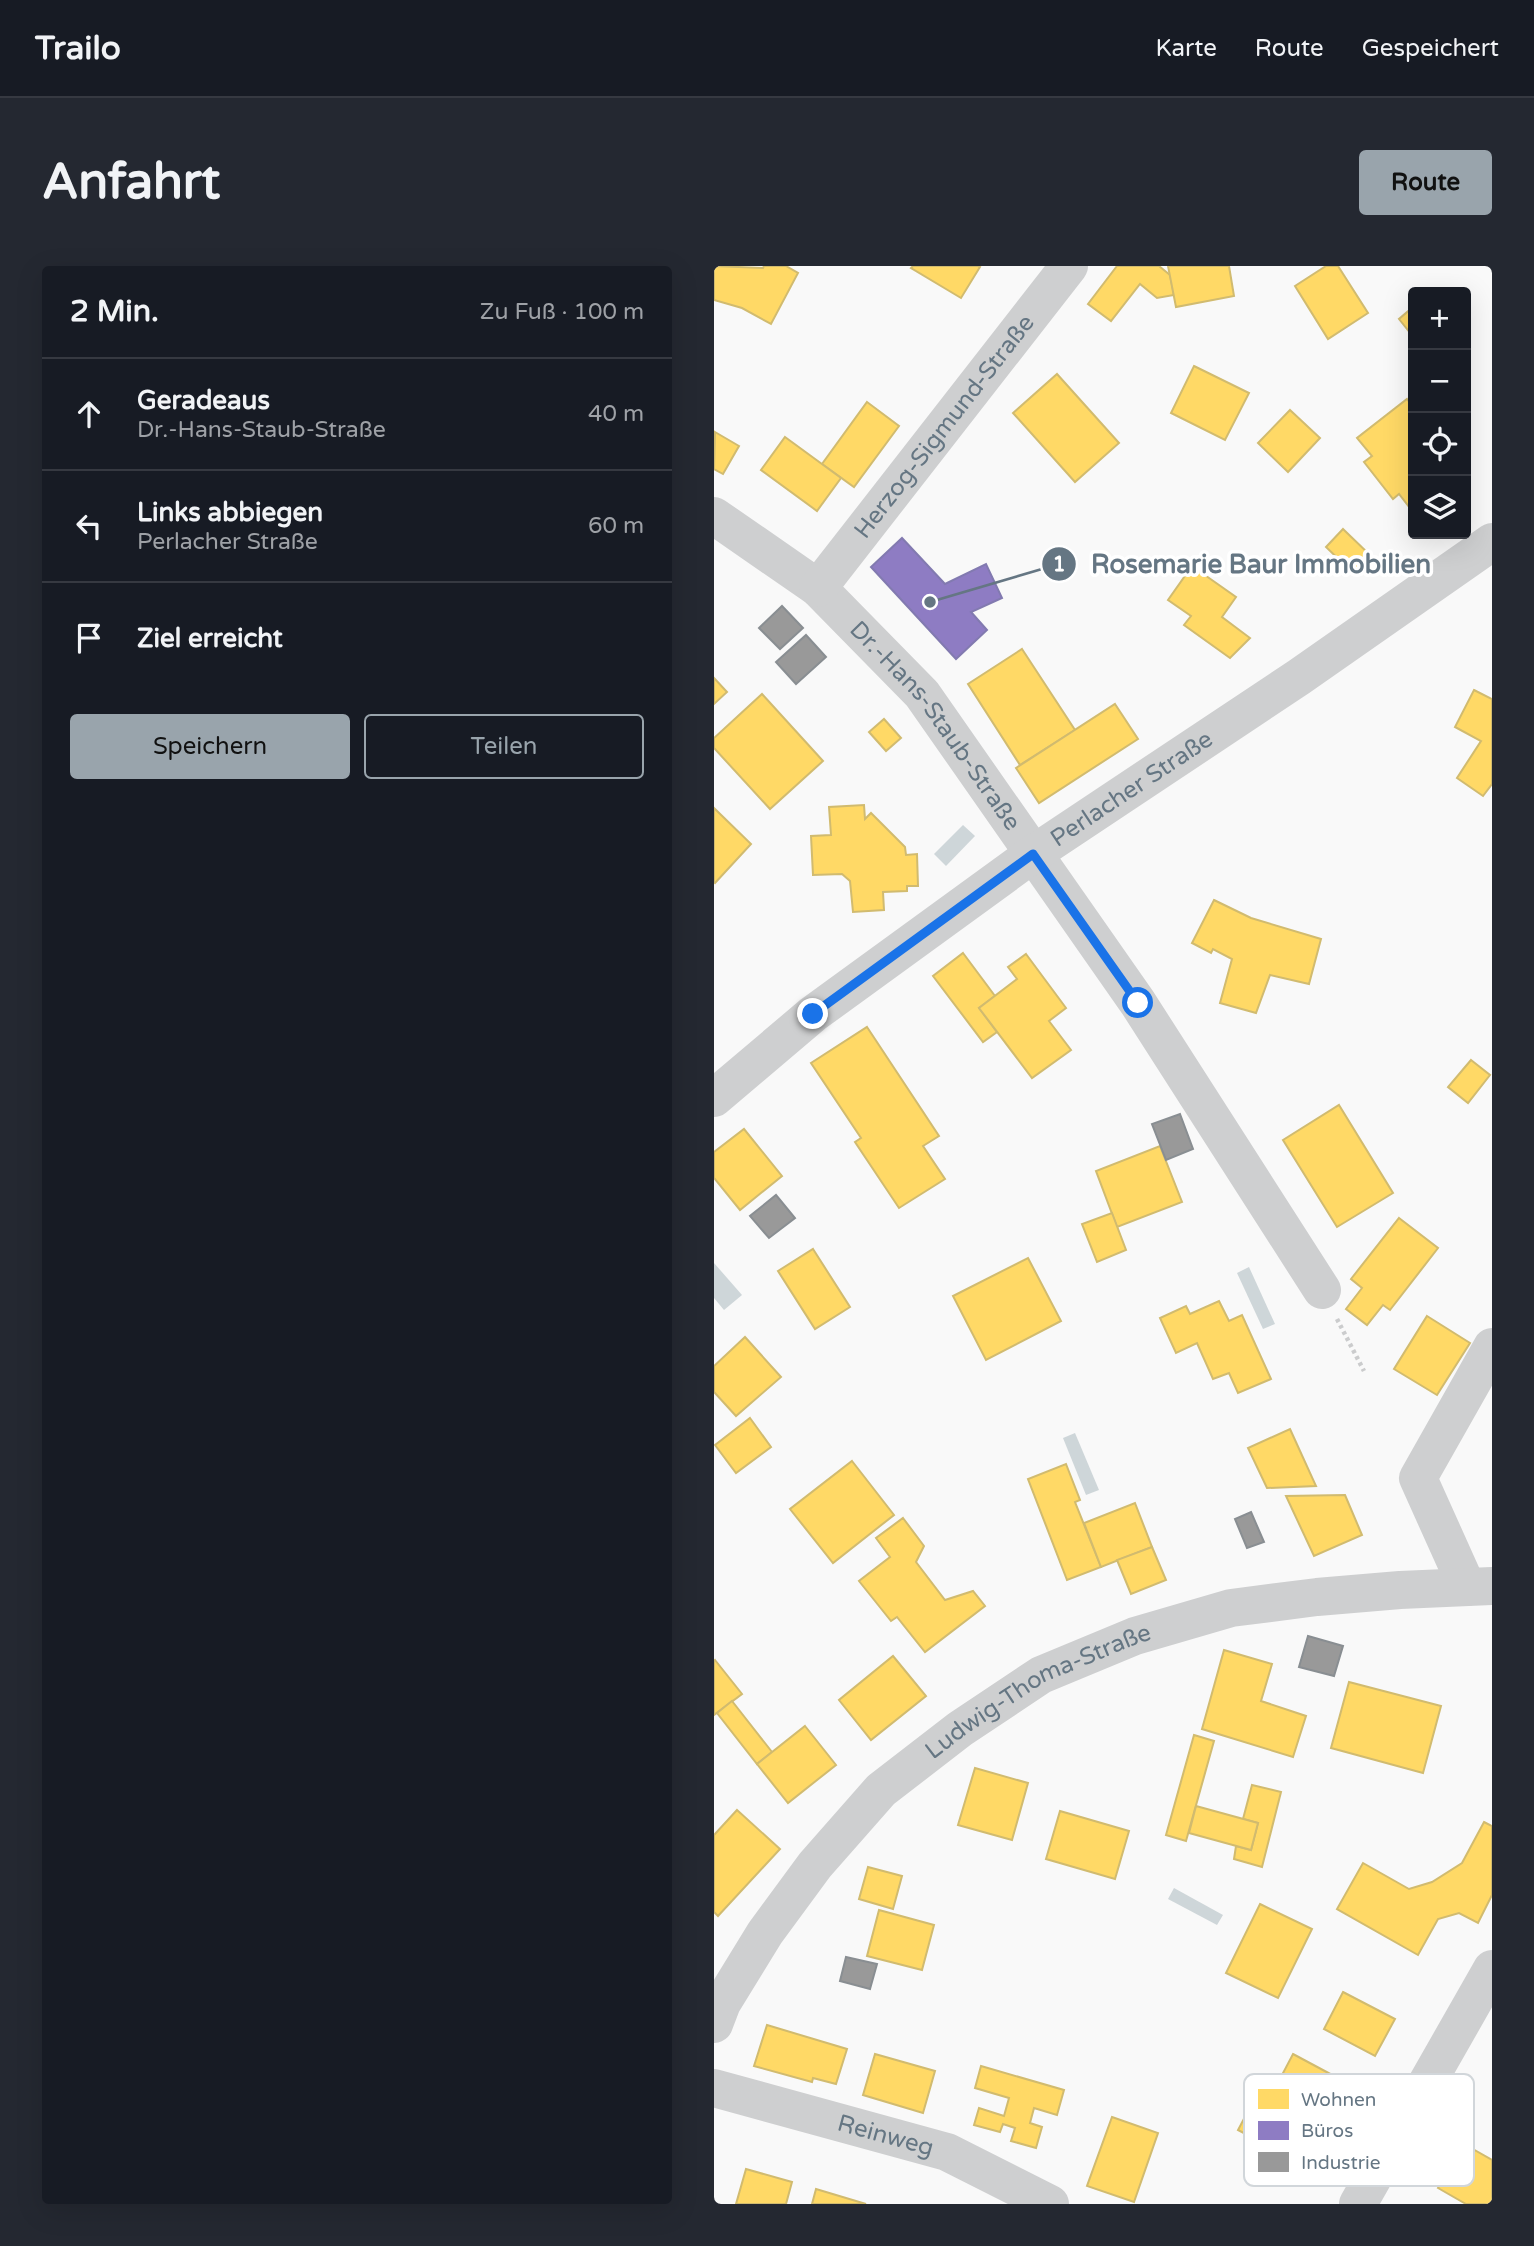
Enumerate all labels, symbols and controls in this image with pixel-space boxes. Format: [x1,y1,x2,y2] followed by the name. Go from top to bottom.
[35,29,121,68] text: Trailo
[1155,34,1217,63] text: Karte
[1255,34,1324,63] text: Route
[1362,34,1499,63] text: Gespeichert
[1359,150,1492,215] button: Route
[42,153,220,212] text: Anfahrt
[1408,287,1471,539] map controls
[1408,287,1471,350] button: +
[70,293,159,330] text: 2 Min.
[480,298,644,326] text: Zu Fuß · 100 m
[848,309,1040,544] street label: Herzog-Sigmund-Straße
[1408,350,1471,413] button: −
[137,385,270,416] text: Geradeaus
[70,395,108,433] icon: ahead
[588,400,644,428] text: 40 m
[1408,413,1471,476] button: locate
[137,416,386,444] text: Dr.-Hans-Staub-Straße
[1408,476,1471,539] button: layers
[137,497,323,528] text: Links abbiegen
[70,507,108,545] icon: left
[588,512,644,540] text: 60 m
[137,528,318,556] text: Perlacher Straße
[1042,540,1445,587] callout: Rosemarie Baur Immobilien
[1091,549,1431,580] text: Rosemarie Baur Immobilien
[1052,552,1066,577] text: 1
[844,615,1027,836] street label: Dr.-Hans-Staub-Straße
[70,619,108,657] icon: arrive
[137,623,283,654] text: Ziel erreicht
[70,714,350,779] button: Speichern
[364,714,644,779] button: Teilen
[1045,724,1218,853] street label: Perlacher Straße
[1122,987,1153,1018] route start
[797,998,828,1029] route end
[919,1618,1154,1765] street label: Ludwig-Thoma-Straße
[1244,2074,1474,2186] legend
[1301,2089,1376,2111] text: Wohnen
[834,2108,937,2162] street label: Reinweg
[1301,2120,1353,2142] text: Büros
[1301,2152,1380,2174] text: Industrie

